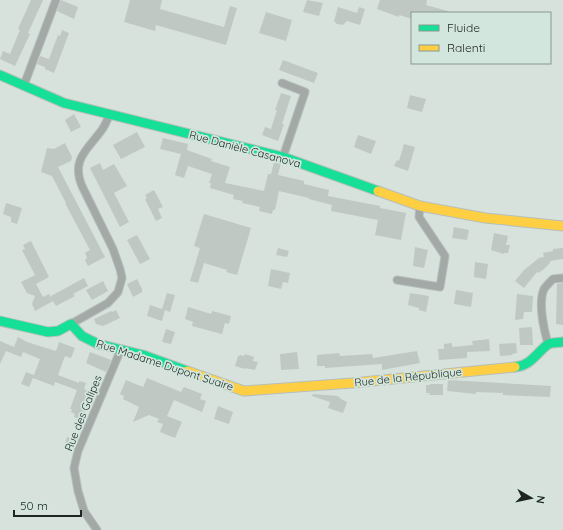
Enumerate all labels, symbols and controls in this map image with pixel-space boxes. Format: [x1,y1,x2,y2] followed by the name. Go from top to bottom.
[411,12,551,64] legend
[447,20,480,35] text: Fluide
[447,40,485,55] text: Ralenti
[188,127,302,171] street label: Rue Danièle Casanova
[95,336,235,394] street label: Rue Madame Dupont Suaire
[354,364,462,390] street label: Rue de la République
[61,373,105,453] street label: Rue des Galipes
[511,478,551,518] north arrow
[14,492,81,518] scale bar
[533,494,548,505] text: N
[20,498,48,513] text: 50 m

